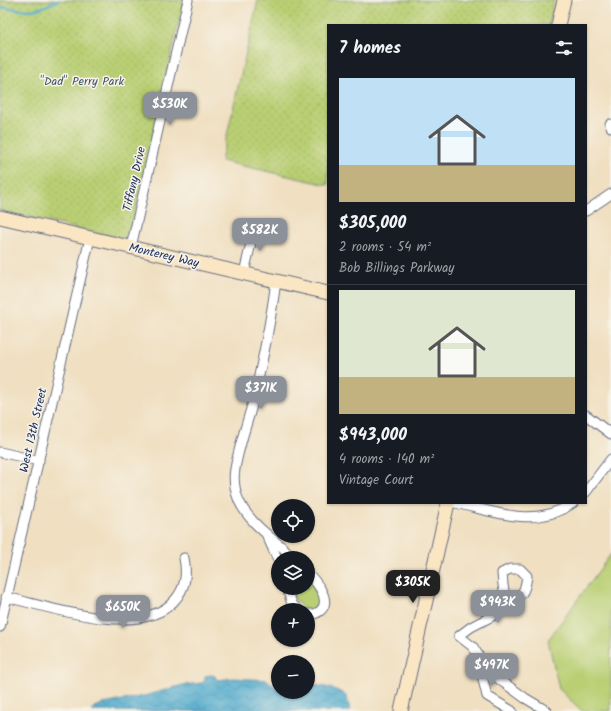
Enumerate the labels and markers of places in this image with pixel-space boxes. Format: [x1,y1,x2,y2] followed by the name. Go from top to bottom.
[142,92,198,126] pin: $530K
[232,218,288,252] pin: $582K
[233,376,289,410] pin: $371K
[385,570,441,604] pin: $305K
[470,590,526,624] pin: $943K
[95,595,151,629] pin: $650K
[464,653,520,687] pin: $497K

